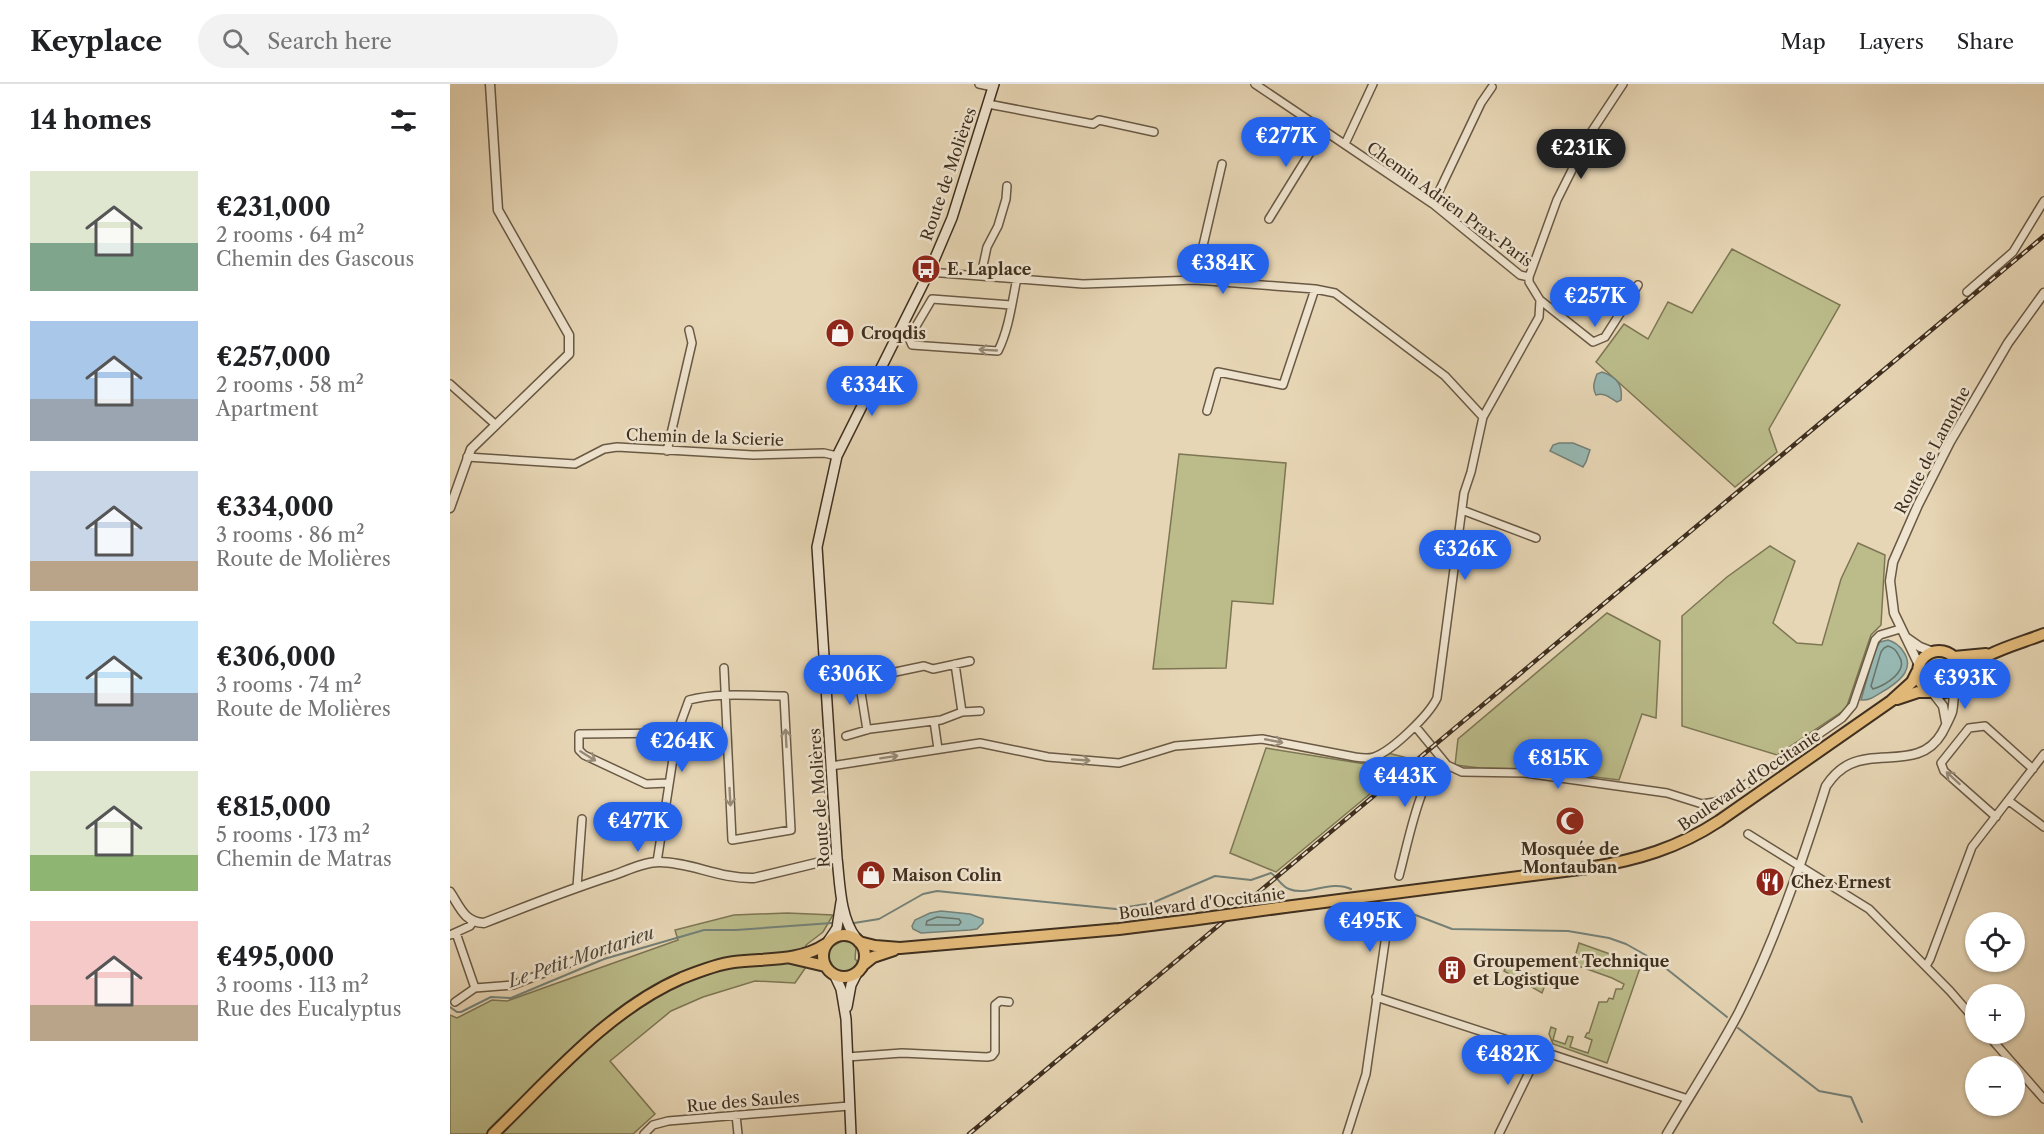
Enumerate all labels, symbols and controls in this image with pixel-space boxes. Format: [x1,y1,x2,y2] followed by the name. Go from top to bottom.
[198,14,618,68] search box
[30,24,162,58] text: Keyplace
[219,25,252,58] icon: search
[267,28,392,55] text: Search here
[1781,29,1826,54] text: Map
[1859,29,1924,54] text: Layers
[1957,29,2014,54] text: Share
[30,104,152,136] text: 14 homes
[387,104,420,137] icon: filters
[916,105,980,243] street label: Route de Molières
[1244,117,1328,168] pin: €277K
[1255,124,1317,148] text: €277K
[1539,129,1623,180] pin: €231K
[1551,136,1611,160] text: €231K
[1363,137,1537,271] street label: Chemin Adrien Prax-Paris
[216,191,331,223] text: €231,000
[78,195,150,267] icon: home
[216,223,365,247] text: 2 rooms · 64 m²
[1181,244,1265,295] pin: €384K
[216,247,414,271] text: Chemin des Gascous
[1191,251,1255,275] text: €384K
[910,253,942,285] bus stop icon: E. Laplace
[947,259,1032,279] place label: E. Laplace
[1553,277,1637,328] pin: €257K
[1564,284,1626,308] text: €257K
[824,317,856,349] shop icon: Croqdis
[861,323,926,343] place label: Croqdis
[216,341,331,373] text: €257,000
[78,345,150,417] icon: home
[979,345,998,356] one-way arrow
[830,366,914,417] pin: €334K
[216,373,364,397] text: 2 rooms · 58 m²
[840,373,904,397] text: €334K
[1890,383,1974,517] street label: Route de Lamothe
[216,397,319,421] text: Apartment
[626,424,784,450] street label: Chemin de la Scierie
[216,491,334,523] text: €334,000
[78,495,150,567] icon: home
[216,523,364,547] text: 3 rooms · 86 m²
[1423,530,1507,581] pin: €326K
[1433,537,1497,561] text: €326K
[216,547,391,571] text: Route de Molières
[216,641,336,673] text: €306,000
[78,645,150,717] icon: home
[808,655,892,706] pin: €306K
[1923,659,2007,710] pin: €393K
[818,662,882,686] text: €306K
[1933,666,1997,690] text: €393K
[216,673,362,697] text: 3 rooms · 74 m²
[216,697,391,721] text: Route de Molières
[640,722,724,773] pin: €264K
[1674,725,1824,835] street label: Boulevard d'Occitanie
[804,728,834,868] street label: Route de Molières
[650,729,714,753] text: €264K
[781,729,792,749] one-way arrow
[1263,736,1283,747] one-way arrow
[1516,739,1600,790] pin: €815K
[1527,746,1589,770] text: €815K
[580,750,597,762] one-way arrow
[879,751,898,762] one-way arrow
[1071,755,1091,766] one-way arrow
[1363,757,1447,808] pin: €443K
[1373,764,1437,788] text: €443K
[1945,771,1960,785] one-way arrow
[725,786,736,806] one-way arrow
[216,791,331,823] text: €815,000
[78,795,150,867] icon: home
[596,802,680,853] pin: €477K
[1554,805,1586,837] mosque icon: Mosquée de Montauban
[607,809,669,833] text: €477K
[216,823,370,847] text: 5 rooms · 173 m²
[1521,839,1620,877] place label: Mosquée de Montauban
[216,847,392,871] text: Chemin de Matras
[855,859,887,891] shop icon: Maison Colin
[892,865,1002,885] place label: Maison Colin
[1754,866,1786,898] restaurant icon: Chez Ernest
[1791,872,1892,892] place label: Chez Ernest
[1118,883,1286,923] street label: Boulevard d'Occitanie
[1328,902,1412,953] pin: €495K
[1338,909,1402,933] text: €495K
[1965,912,2025,1116] map controls
[1965,912,2025,972] button: locate
[503,922,657,993] water label: Le Petit Mortarieu
[216,941,334,973] text: €495,000
[78,945,150,1017] icon: home
[1473,951,1670,989] place label: Groupement Technique et Logistique
[1436,954,1468,986] building icon: Groupement Technique et Logistique
[216,973,369,997] text: 3 rooms · 113 m²
[1965,984,2025,1044] button: +
[216,997,401,1021] text: Rue des Eucalyptus
[1466,1035,1550,1086] pin: €482K
[1476,1042,1540,1066] text: €482K
[1965,1056,2025,1116] button: −
[686,1086,800,1116] street label: Rue des Saules

